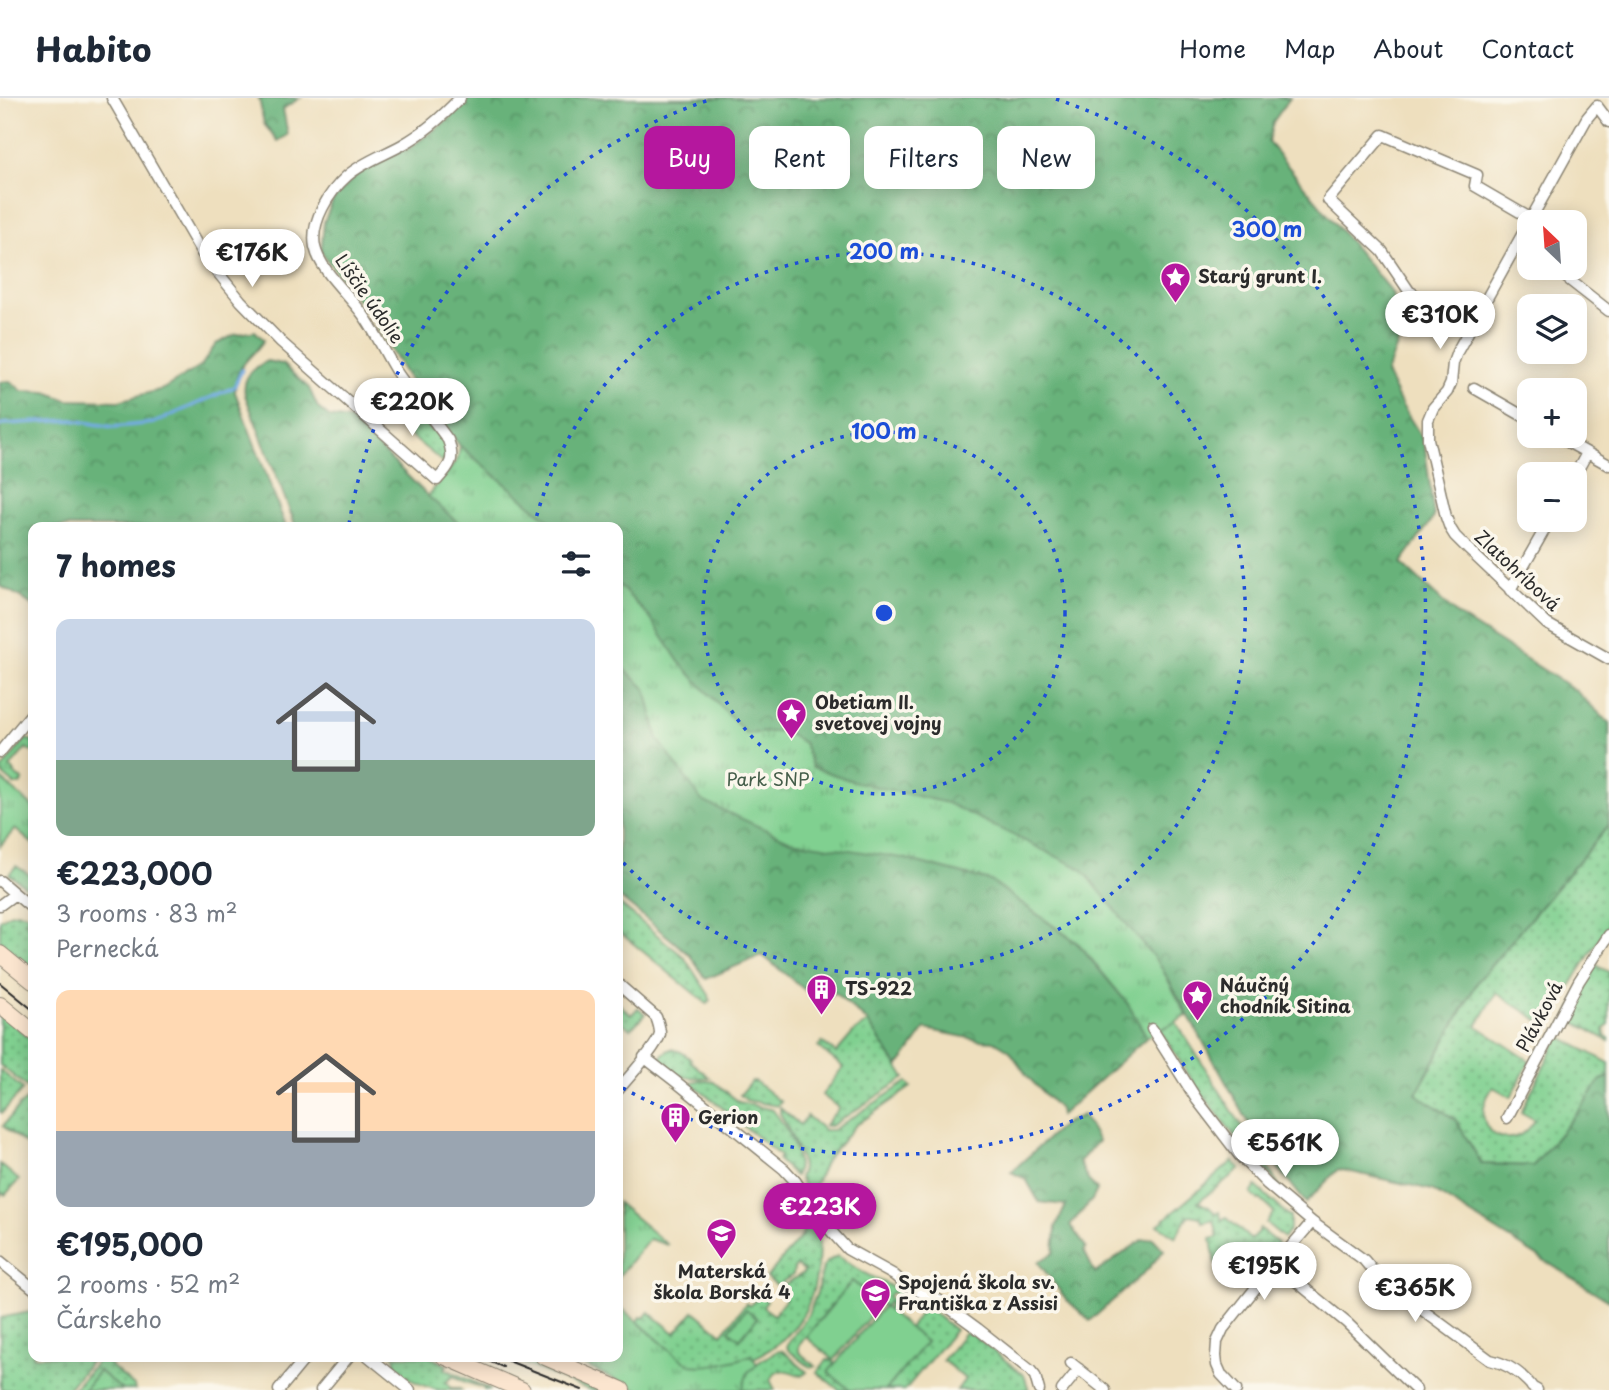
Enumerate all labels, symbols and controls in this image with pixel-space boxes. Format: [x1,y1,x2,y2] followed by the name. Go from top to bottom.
[35,23,151,73] text: Habito
[1179,30,1246,66] text: Home
[1284,30,1335,66] text: Map
[1373,30,1443,66] text: About
[1481,30,1574,66] text: Contact
[644,126,735,189] chip: Buy
[749,126,850,189] chip: Rent
[864,126,983,189] chip: Filters
[997,126,1095,189] chip: New
[1517,210,1587,280] north arrow
[1517,210,1587,532] map controls
[1232,212,1302,244] text: 300 m
[203,230,301,289] pin: €176K
[216,234,288,269] text: €176K
[849,234,919,266] text: 200 m
[329,248,411,349] street label: Líščie údolie
[1158,260,1192,304] place icon: Starý grunt I.
[1198,262,1322,289] place label: Starý grunt I.
[1391,292,1489,351] pin: €310K
[1517,294,1587,364] button: layers
[1401,296,1479,331] text: €310K
[363,378,461,438] pin: €220K
[1517,378,1587,448] button: +
[370,383,454,418] text: €220K
[851,414,917,446] text: 100 m
[1517,462,1587,532] button: −
[1469,523,1567,617] street label: Zlatohríbová
[56,542,176,587] text: 7 homes
[557,545,595,583] icon: filters
[872,601,896,625] centre of rings
[263,664,389,790] icon: home
[815,688,941,736] place label: Obetiam II. svetovej vojny
[775,696,809,740] place icon: Obetiam II. svetovej vojny
[726,765,810,792] park label: Park SNP
[56,850,213,895] text: €223,000
[56,895,238,930] text: 3 rooms · 83 m²
[56,930,159,965] text: Pernecká
[1220,971,1351,1019] place label: Náučný chodník Sitina
[805,972,839,1016] building icon: TS-922
[845,974,912,1001] place label: TS-922
[1509,976,1569,1056] street label: Plávková
[1180,979,1214,1023] place icon: Náučný chodník Sitina
[263,1035,389,1161] icon: home
[658,1101,692,1145] building icon: Gerion
[698,1103,758,1130] place label: Gerion
[1236,1119,1334,1179] pin: €561K
[1247,1124,1323,1159] text: €561K
[771,1184,869,1243] pin: €223K
[779,1188,861,1223] text: €223K
[705,1217,739,1261] school or university icon: Materská škola Borská 4
[56,1221,203,1266] text: €195,000
[1215,1242,1313,1302] pin: €195K
[1228,1247,1300,1282] text: €195K
[654,1257,790,1305] place label: Materská škola Borská 4
[1366,1264,1464,1324] pin: €365K
[56,1266,240,1301] text: 2 rooms · 52 m²
[898,1268,1058,1316] place label: Spojená škola sv. Františka z Assisi
[1375,1269,1455,1304] text: €365K
[858,1276,892,1320] school or university icon: Spojená škola sv. Františka z Assisi
[56,1301,162,1336] text: Čárskeho

